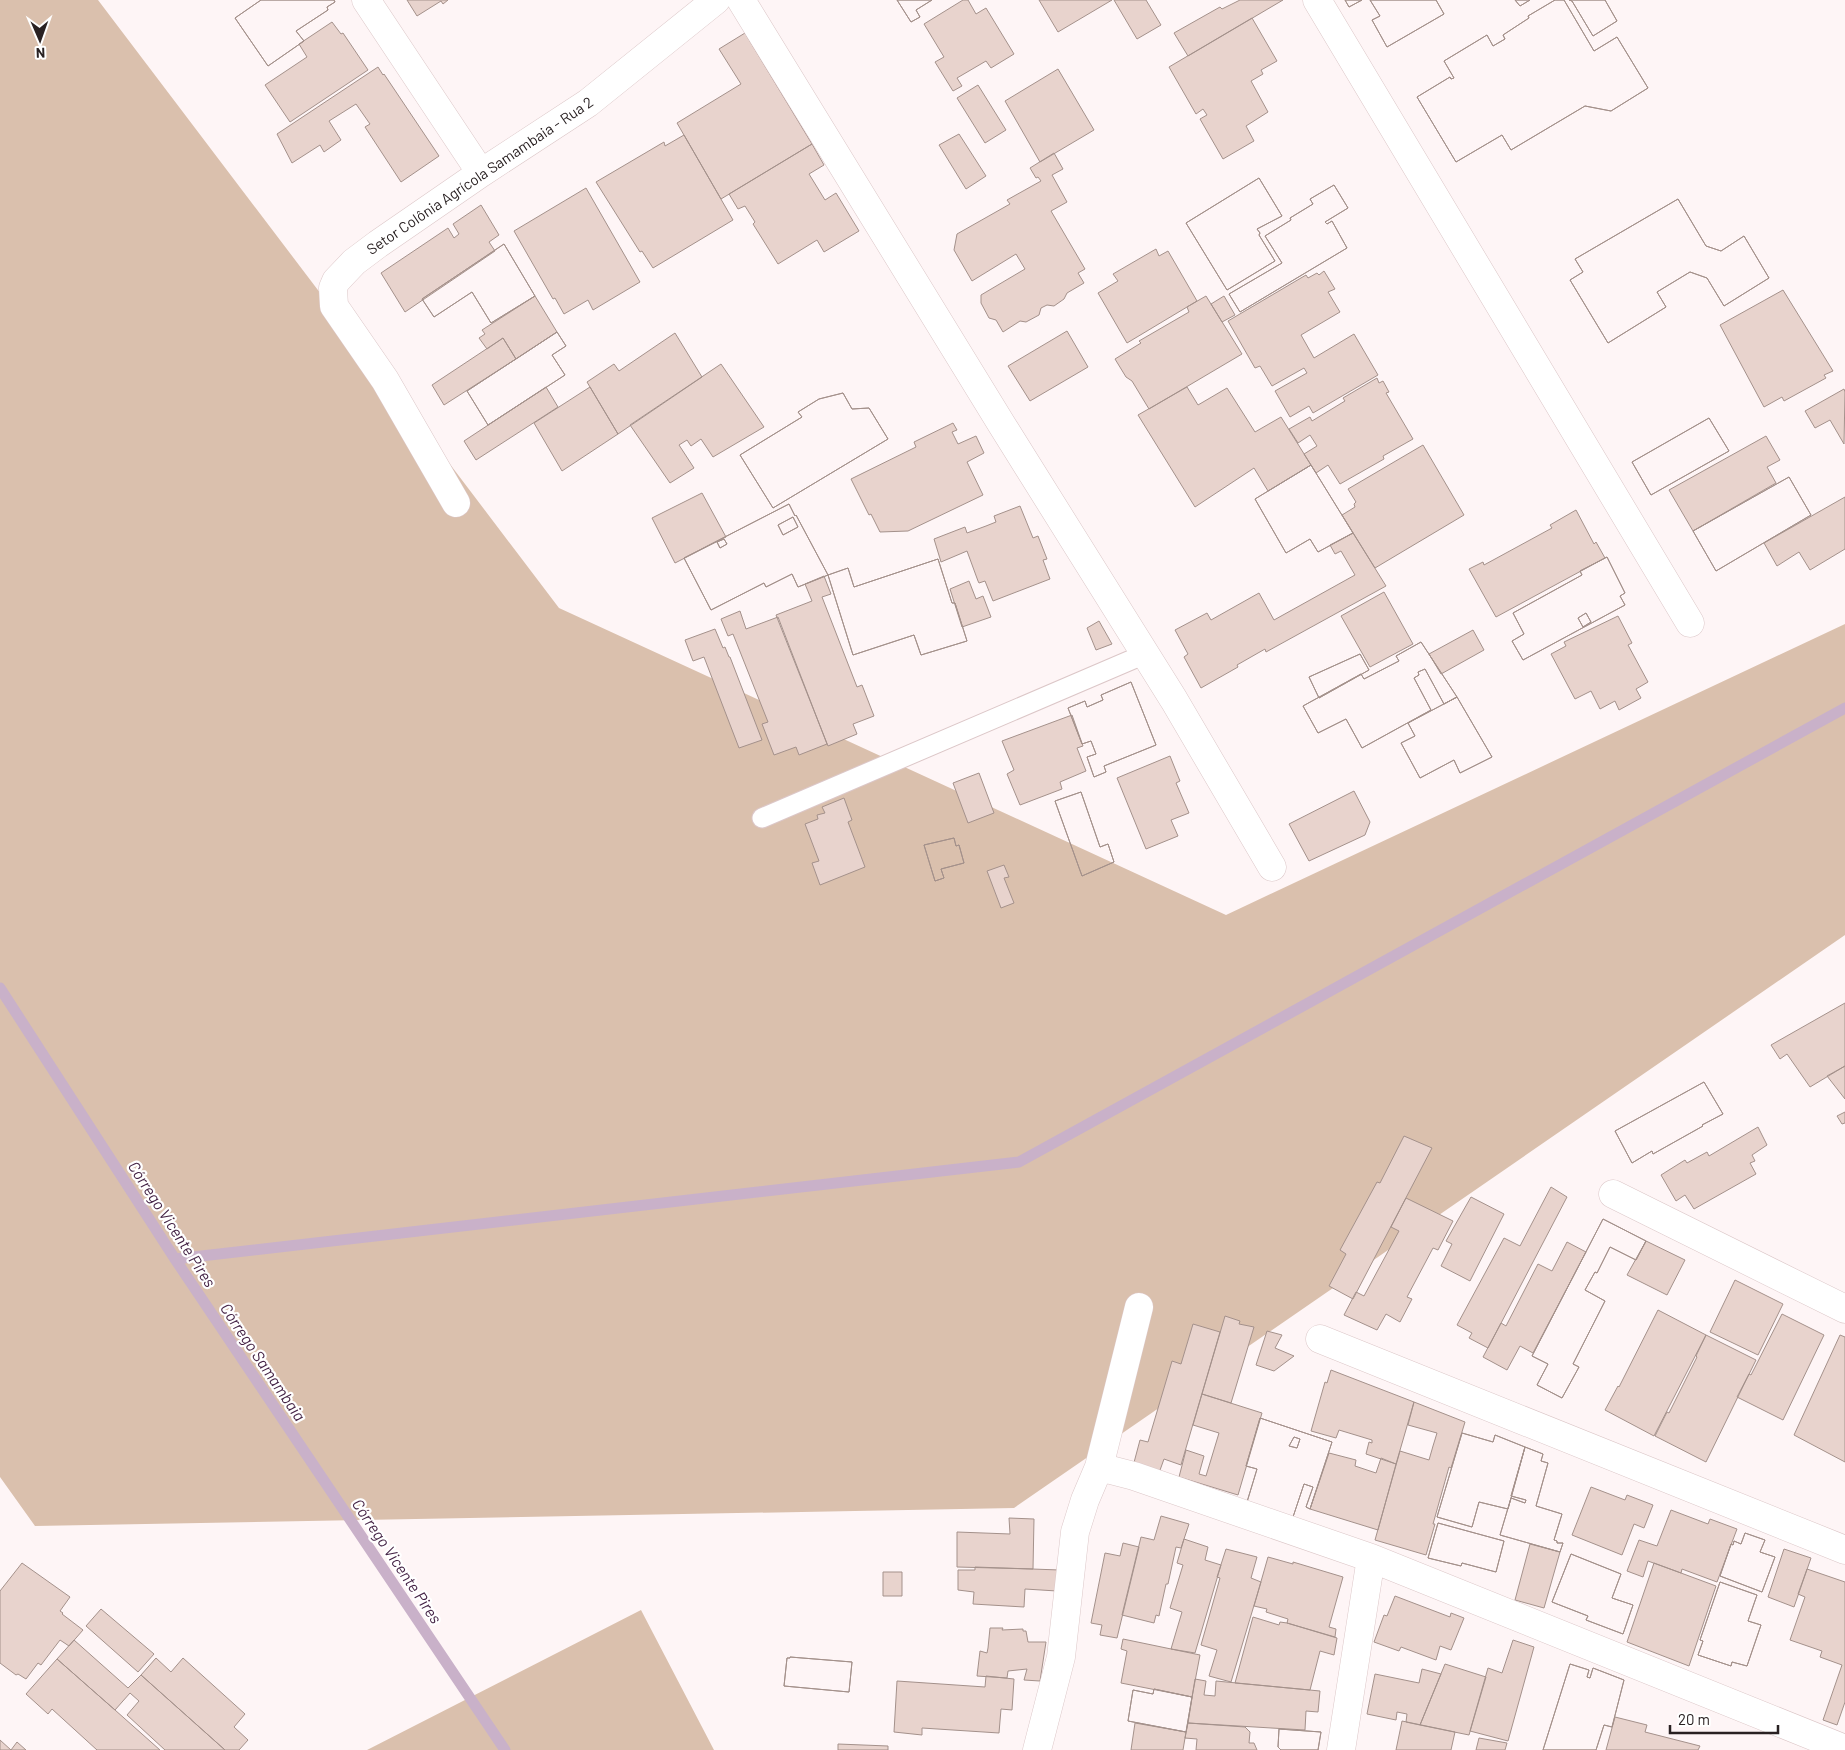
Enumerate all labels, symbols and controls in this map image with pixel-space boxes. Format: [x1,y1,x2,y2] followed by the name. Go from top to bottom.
[15,15,65,65] north arrow
[36,45,45,62] text: N
[363,92,596,258] street label: Setor Colônia Agrícola Samambaia - Rua 2
[125,1157,220,1291] water label: Córrego Vicente Pires
[217,1299,310,1424] water label: Córrego Samambaia
[349,1495,446,1627] water label: Córrego Vicente Pires
[1670,1702,1778,1734] scale bar
[1678,1710,1710,1728] text: 20 m

